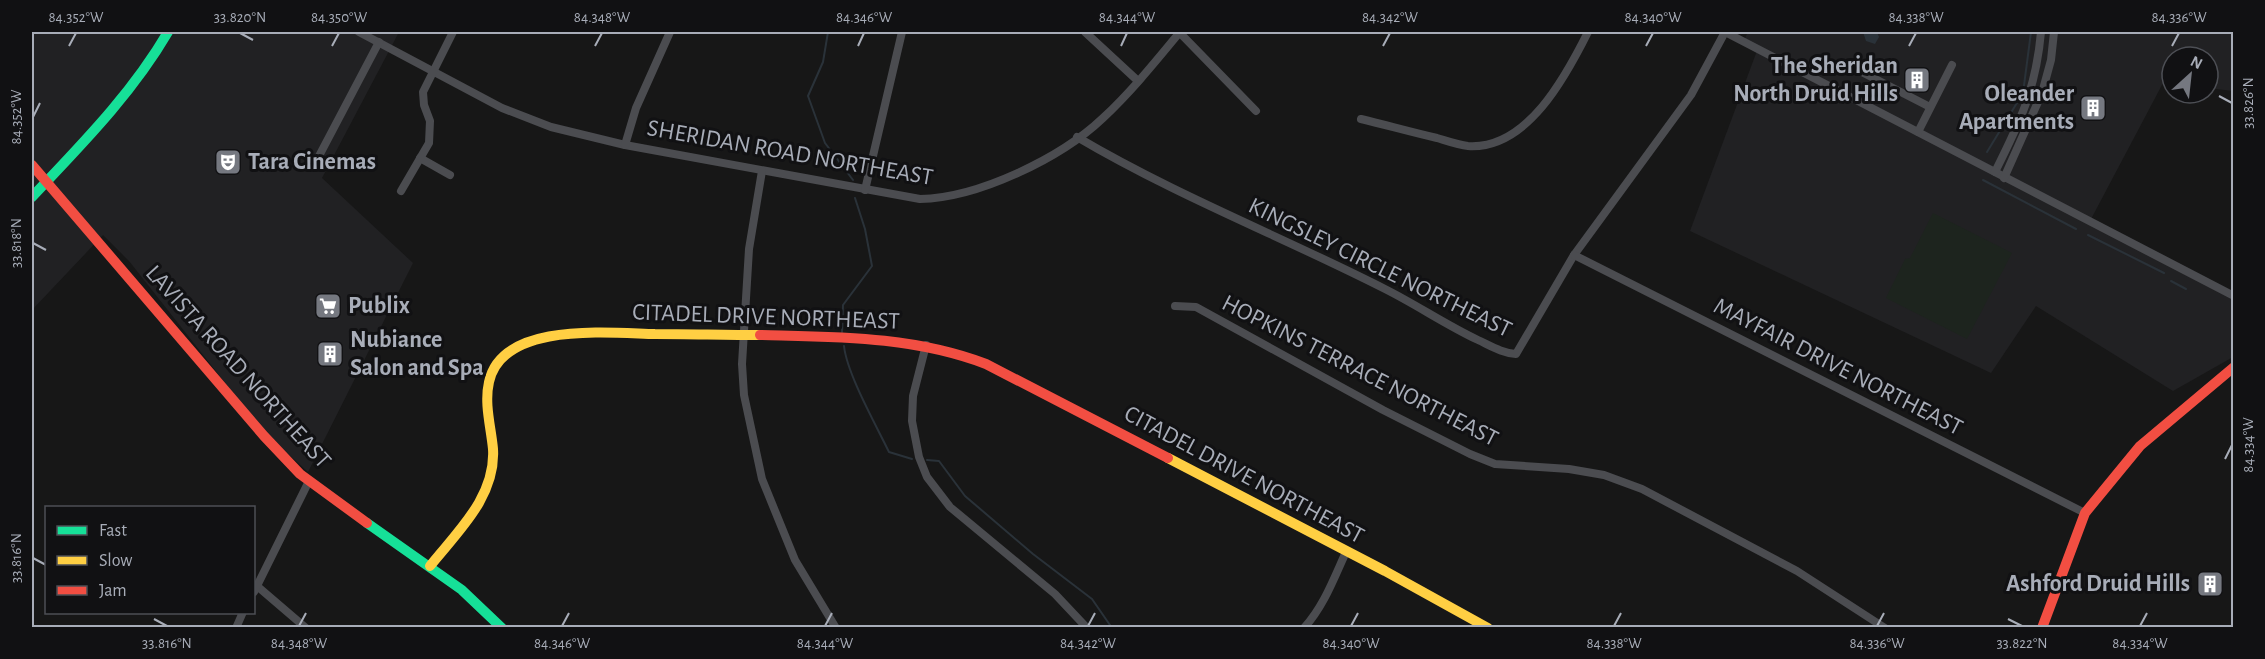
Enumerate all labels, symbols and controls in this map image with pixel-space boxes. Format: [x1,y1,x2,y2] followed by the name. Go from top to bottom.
[48,10,104,25] text: 84.352°W
[214,10,266,25] text: 33.820°N
[311,10,368,25] text: 84.350°W
[574,10,631,25] text: 84.348°W
[836,10,893,25] text: 84.346°W
[1099,10,1156,25] text: 84.344°W
[1362,10,1419,25] text: 84.342°W
[1624,10,1682,25] text: 84.340°W
[1888,10,1944,25] text: 84.338°W
[2151,10,2207,25] text: 84.336°W
[2160,45,2220,105] north arrow
[2188,53,2205,72] text: N
[1733,54,1898,106] place label: The Sheridan North Druid Hills
[1902,65,1932,95] building icon: The Sheridan North Druid Hills
[2241,77,2256,129] text: 33.826°N
[1959,82,2075,134] place label: Oleander Apartments
[9,89,24,145] text: 84.352°W
[2078,93,2108,123] building icon: Oleander Apartments
[645,116,935,190] street label: SHERIDAN ROAD NORTHEAST
[213,147,243,177] theatre icon: Tara Cinemas
[248,150,376,174] place label: Tara Cinemas
[1245,194,1516,342] street label: KINGSLEY CIRCLE NORTHEAST
[9,218,24,268] text: 33.818°N
[141,261,335,473] street label: LAVISTA ROAD NORTHEAST
[313,291,343,321] supermarket icon: Publix
[1218,291,1502,451] street label: HOPKINS TERRACE NORTHEAST
[348,294,410,318] place label: Publix
[1710,294,1966,440] street label: MAYFAIR DRIVE NORTHEAST
[632,300,900,334] street label: CITADEL DRIVE NORTHEAST
[350,328,484,380] place label: Nubiance Salon and Spa
[315,339,345,369] building icon: Nubiance Salon and Spa
[1120,402,1368,549] street label: CITADEL DRIVE NORTHEAST
[2241,417,2256,473] text: 84.334°W
[45,506,255,614] legend
[99,522,127,540] text: Fast
[9,533,24,583] text: 33.816°N
[99,552,132,570] text: Slow
[2195,569,2225,599] building icon: Ashford Druid Hills
[2006,572,2190,596] place label: Ashford Druid Hills
[99,582,127,600] text: Jam
[142,636,192,651] text: 33.816°N
[271,636,328,651] text: 84.348°W
[534,636,591,651] text: 84.346°W
[797,636,854,651] text: 84.344°W
[1060,636,1117,651] text: 84.342°W
[1322,636,1380,651] text: 84.340°W
[1586,636,1642,651] text: 84.338°W
[1849,636,1905,651] text: 84.336°W
[1996,636,2048,651] text: 33.822°N
[2112,636,2168,651] text: 84.334°W

